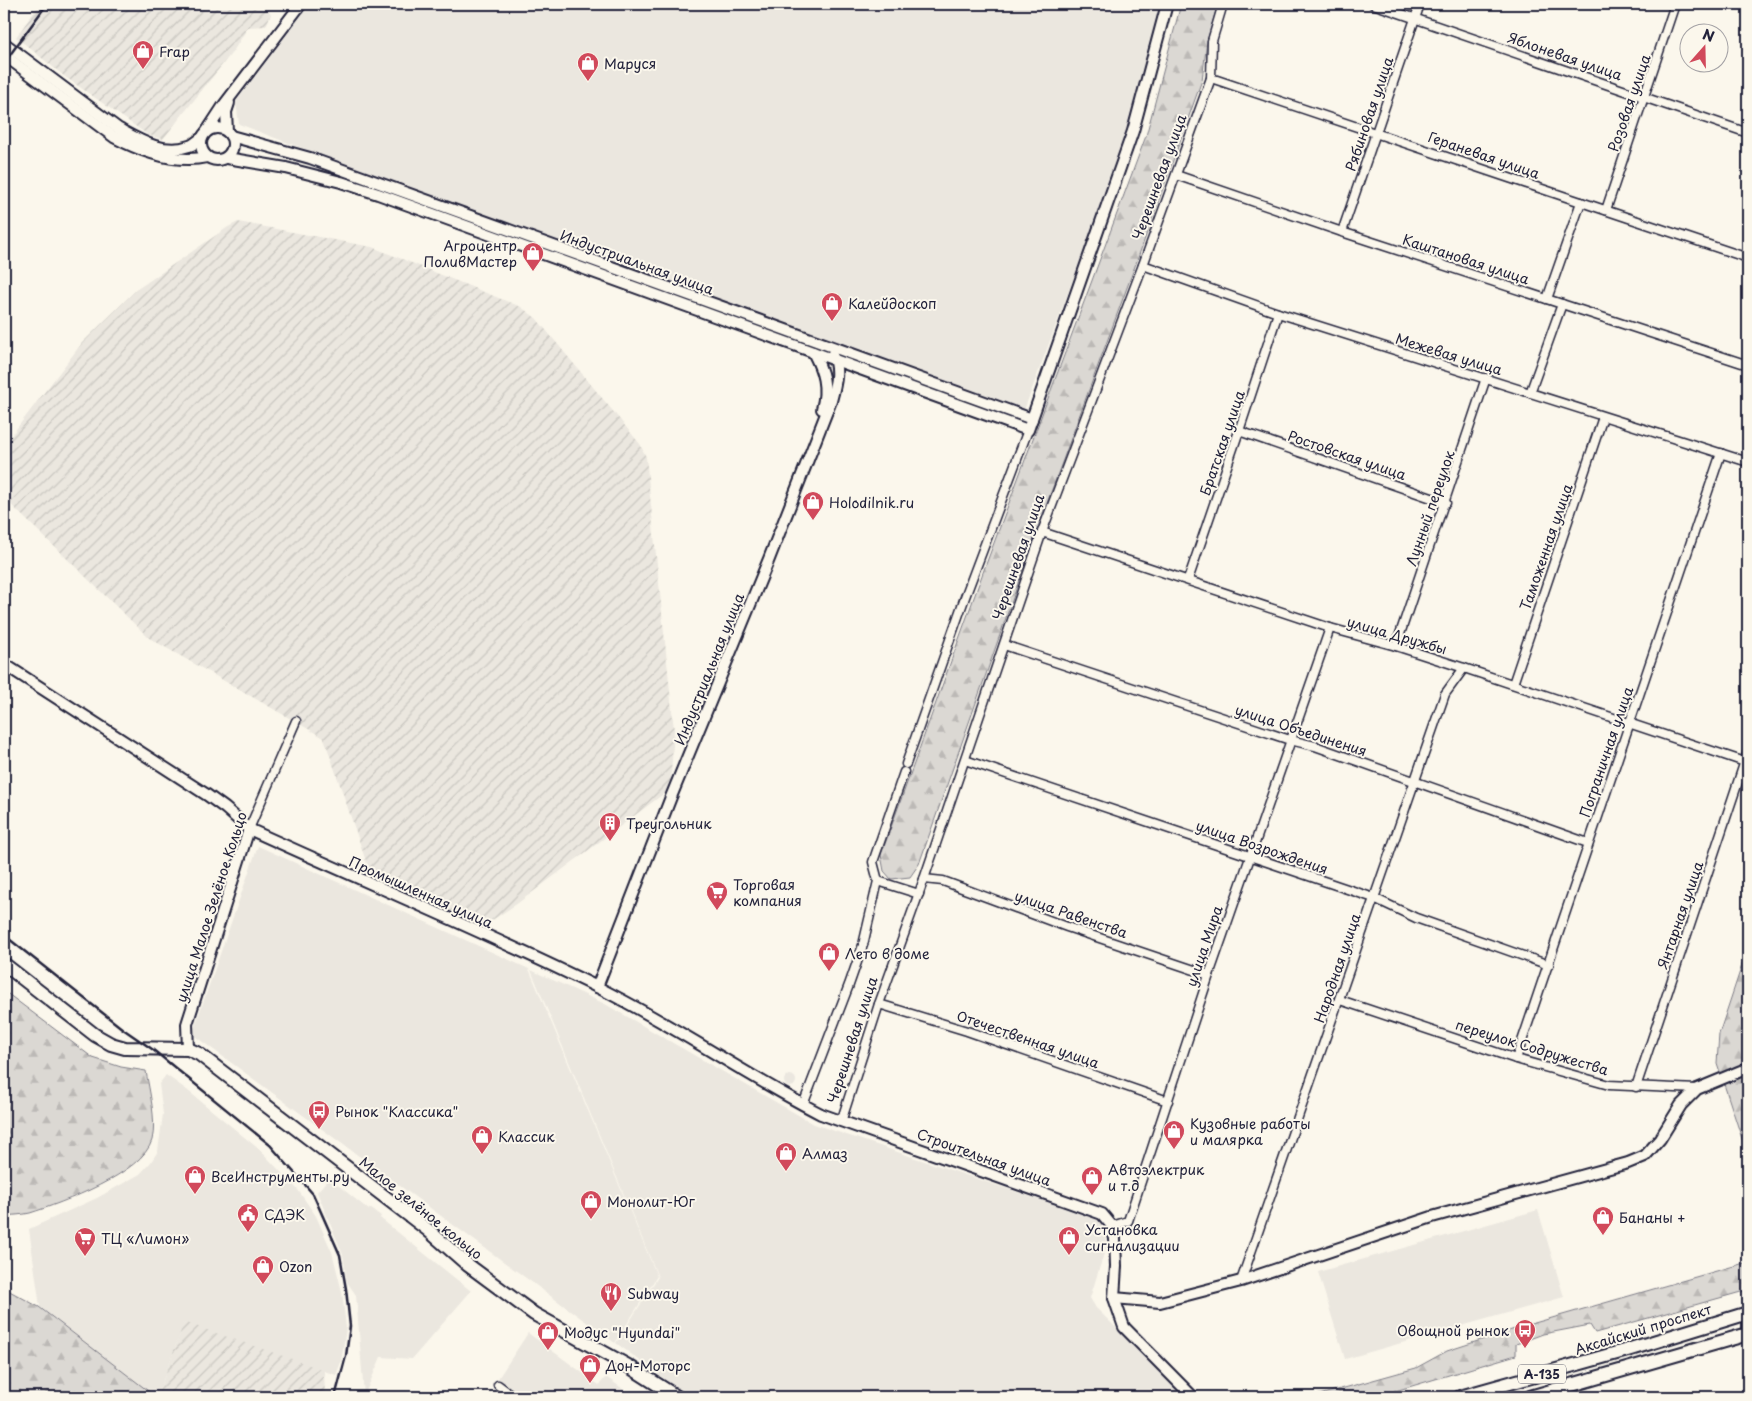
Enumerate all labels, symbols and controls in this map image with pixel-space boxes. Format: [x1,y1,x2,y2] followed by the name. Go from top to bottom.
[1680,22,1730,72] north arrow
[1700,24,1717,47] text: N
[1505,27,1625,85] street label: Яблоневая улица
[131,39,155,70] shop icon: Frap
[159,41,190,62] place label: Frap
[576,51,600,82] shop icon: Маруся
[1602,51,1656,155] street label: Розовая улица
[604,53,656,74] place label: Маруся
[1340,54,1398,174] street label: Рябиновая улица
[1127,111,1192,243] street label: Черешневая улица
[1425,126,1543,184] street label: Гераневая улица
[557,224,717,300] street label: Индустриальная улица
[1400,229,1532,289] street label: Каштановая улица
[424,235,517,272] place label: Агроцентр ПоливМастер
[521,241,545,272] shop icon: Агроцентр ПоливМастер
[820,291,844,322] shop icon: Калейдоскоп
[848,293,937,314] place label: Калейдоскоп
[1393,328,1505,380] street label: Межевая улица
[1194,387,1250,498] street label: Братская улица
[1285,425,1409,485] street label: Ростовская улица
[1400,447,1460,569] street label: Лунный переулок
[1514,481,1578,613] street label: Таможенная улица
[801,490,825,521] shop icon: Holodilnik.ru
[987,491,1050,623] street label: Черешневая улица
[829,492,914,513] place label: Holodilnik.ru
[669,590,749,748] street label: Индустриальная улица
[1345,611,1449,659] street label: улица Дружбы
[1574,684,1638,820] street label: Пограничная улица
[1232,699,1370,761] street label: улица Объединения
[170,809,252,1005] street label: улица Малое Зелёное Кольцо
[598,811,622,842] building icon: Треугольник
[626,813,712,834] place label: Треугольник
[1193,815,1331,879] street label: улица Возрождения
[346,851,496,933] street label: Промышленная улица
[1652,858,1708,972] street label: Янтарная улица
[733,874,802,911] place label: Торговая компания
[705,880,729,911] supermarket icon: Торговая компания
[1012,885,1130,943] street label: улица Равенства
[1180,903,1228,989] street label: улица Мира
[1308,910,1366,1026] street label: Народная улица
[817,941,841,972] shop icon: Лето в доме
[845,943,930,964] place label: Лето в доме
[822,974,882,1106] street label: Черешневая улица
[954,1005,1102,1073] street label: Отечественная улица
[1453,1014,1611,1080] street label: переулок Содружества
[307,1099,331,1130] bus stop icon: Рынок "Классика"
[335,1101,458,1122] place label: Рынок "Классика"
[1190,1113,1311,1150] place label: Кузовные работы и малярка
[1162,1119,1186,1150] shop icon: Кузовные работы и малярка
[914,1123,1054,1191] street label: Строительная улица
[470,1124,494,1155] shop icon: Классик
[498,1126,555,1147] place label: Классик
[774,1141,798,1172] shop icon: Алмаз
[802,1143,848,1164] place label: Алмаз
[355,1152,487,1265] street label: Малое зелёное кольцо
[1108,1159,1205,1196] place label: Автоэлектрик и т.д
[183,1164,207,1195] shop icon: ВсеИнструменты.ру
[1080,1165,1104,1196] shop icon: Автоэлектрик и т.д
[211,1166,350,1187] place label: ВсеИнструменты.ру
[579,1189,603,1220] shop icon: Монолит-Юг
[607,1191,696,1212] place label: Монолит-Юг
[236,1202,260,1233] public building icon: СДЭК
[264,1204,305,1225] place label: СДЭК
[1591,1205,1615,1236] shop icon: Бананы +
[1619,1207,1686,1228] place label: Бананы +
[1085,1219,1180,1256] place label: Установка сигнализации
[1057,1225,1081,1256] shop icon: Установка сигнализации
[73,1226,97,1257] supermarket icon: ТЦ «Лимон»
[101,1228,189,1249] place label: ТЦ «Лимон»
[251,1254,275,1285] shop icon: Ozon
[279,1256,312,1277] place label: Ozon
[599,1281,623,1312] restaurant icon: Subway
[627,1283,679,1304] place label: Subway
[1572,1298,1714,1360] street label: Аксайский проспект
[1513,1318,1537,1349] bus stop icon: Овощной рынок
[536,1320,560,1351] shop icon: Модус "Hyundai"
[1397,1320,1510,1341] place label: Овощной рынок
[564,1322,680,1343] place label: Модус "Hyundai"
[578,1353,602,1384] shop icon: Дон-Моторс
[605,1355,691,1376] place label: Дон-Моторс
[1518,1365,1566,1384] road number: А-135

